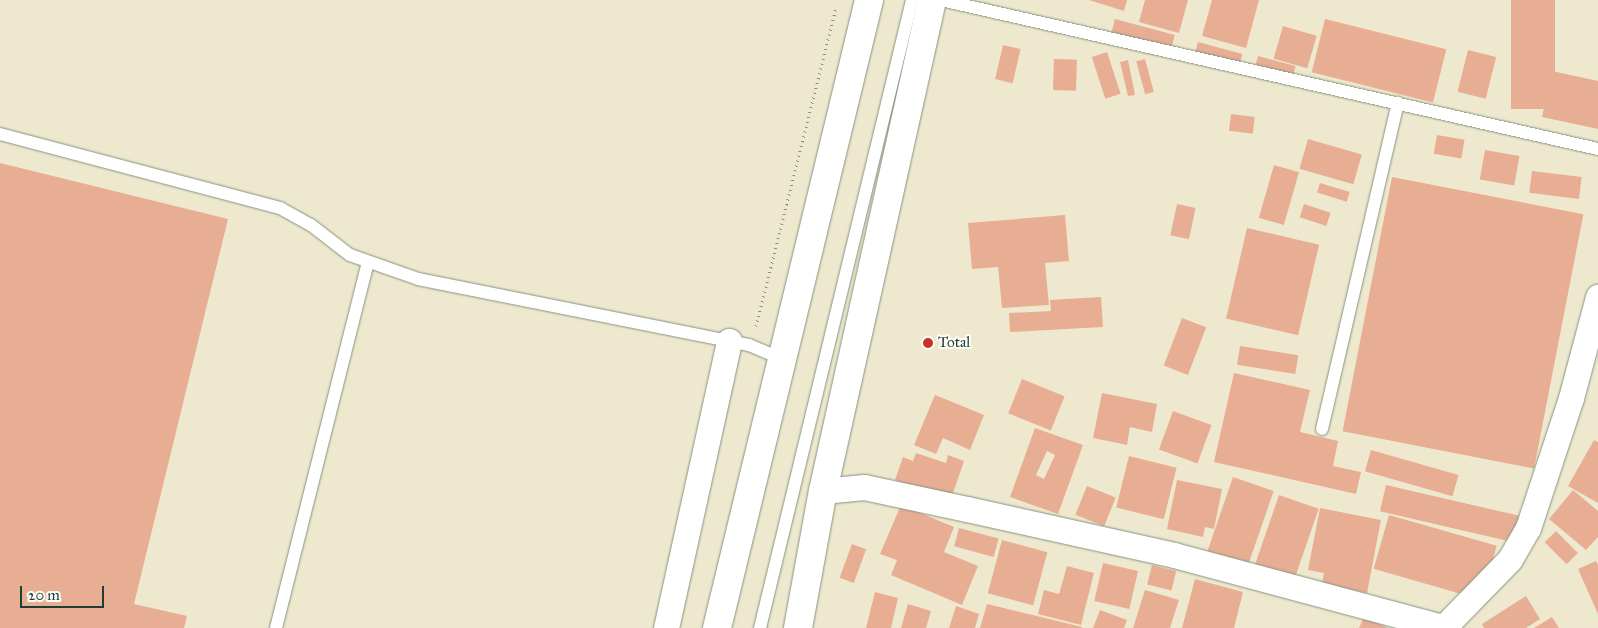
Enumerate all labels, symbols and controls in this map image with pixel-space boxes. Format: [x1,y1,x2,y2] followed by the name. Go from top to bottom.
[938,334,970,352] place label: Total
[922,337,934,349] marker: Total
[22,576,106,608] scale bar
[28,586,60,604] text: 20 m

